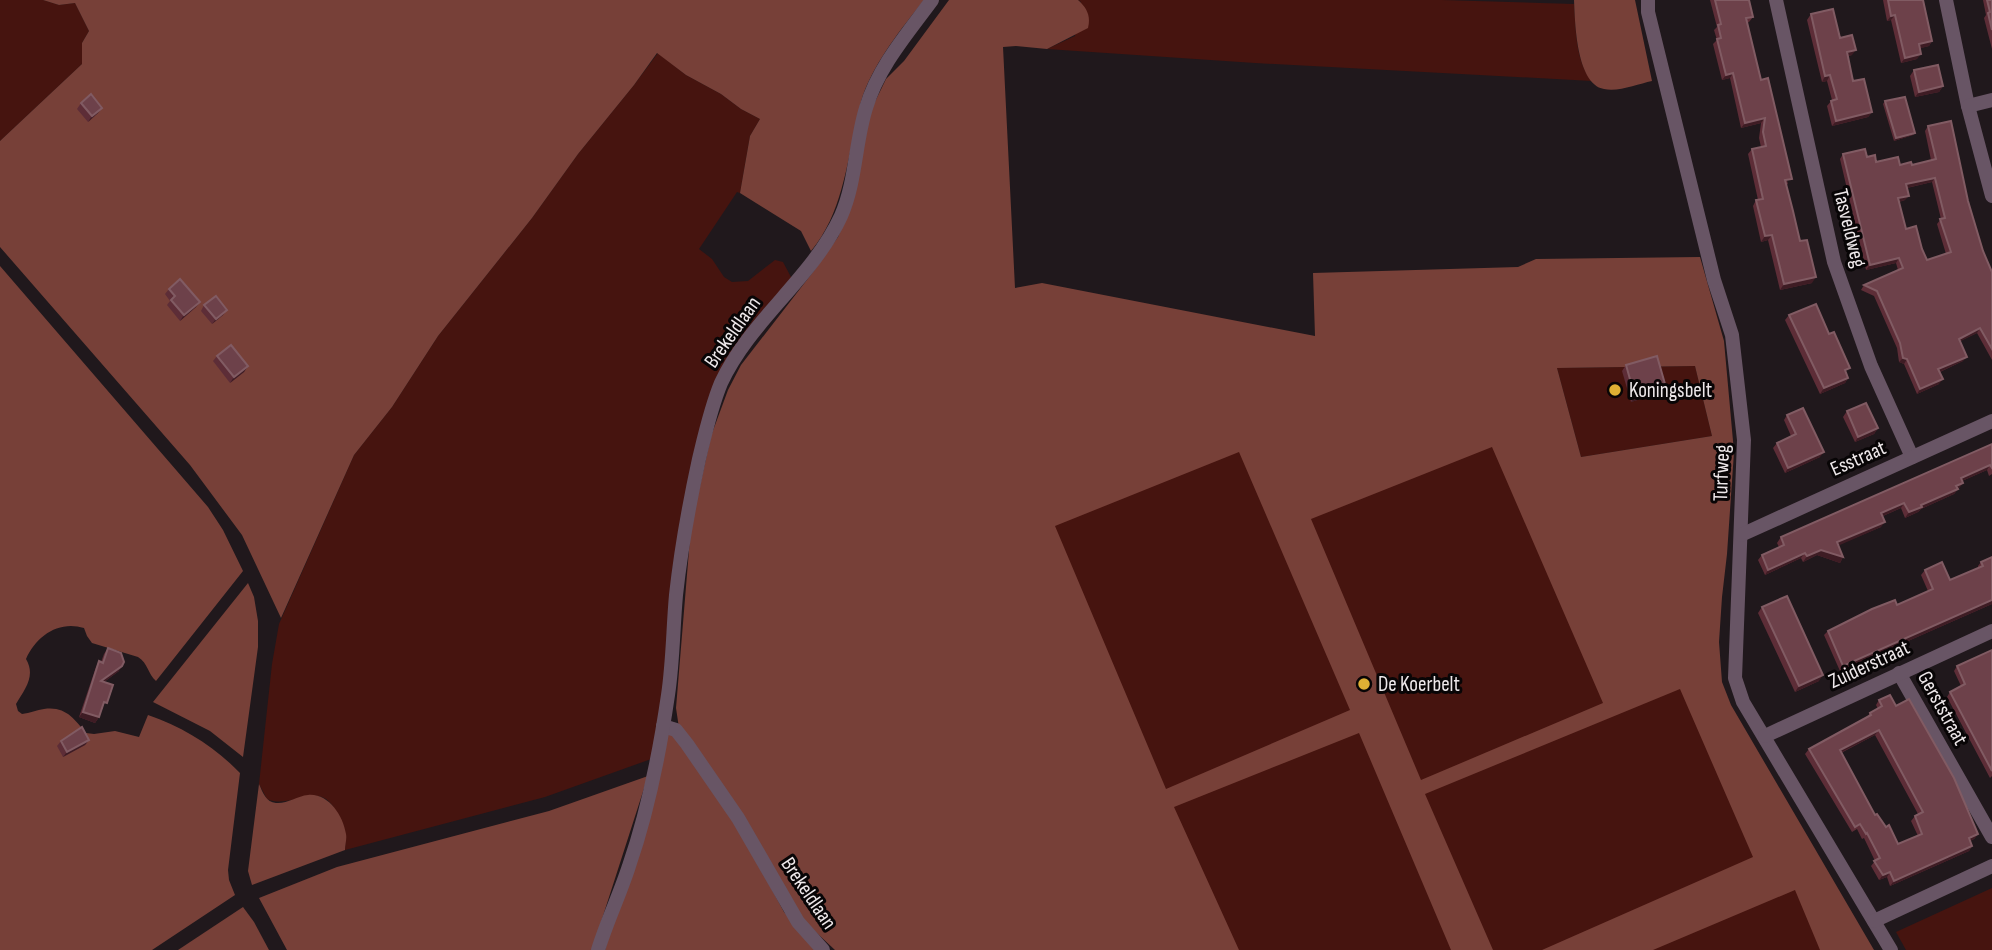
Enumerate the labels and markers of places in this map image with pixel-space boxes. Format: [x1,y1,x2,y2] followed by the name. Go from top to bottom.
[1629,378,1712,403] place label: Koningsbelt
[1607,382,1623,398] marker: Koningsbelt
[1378,672,1460,697] place label: De Koerbelt
[1356,676,1372,692] marker: De Koerbelt

